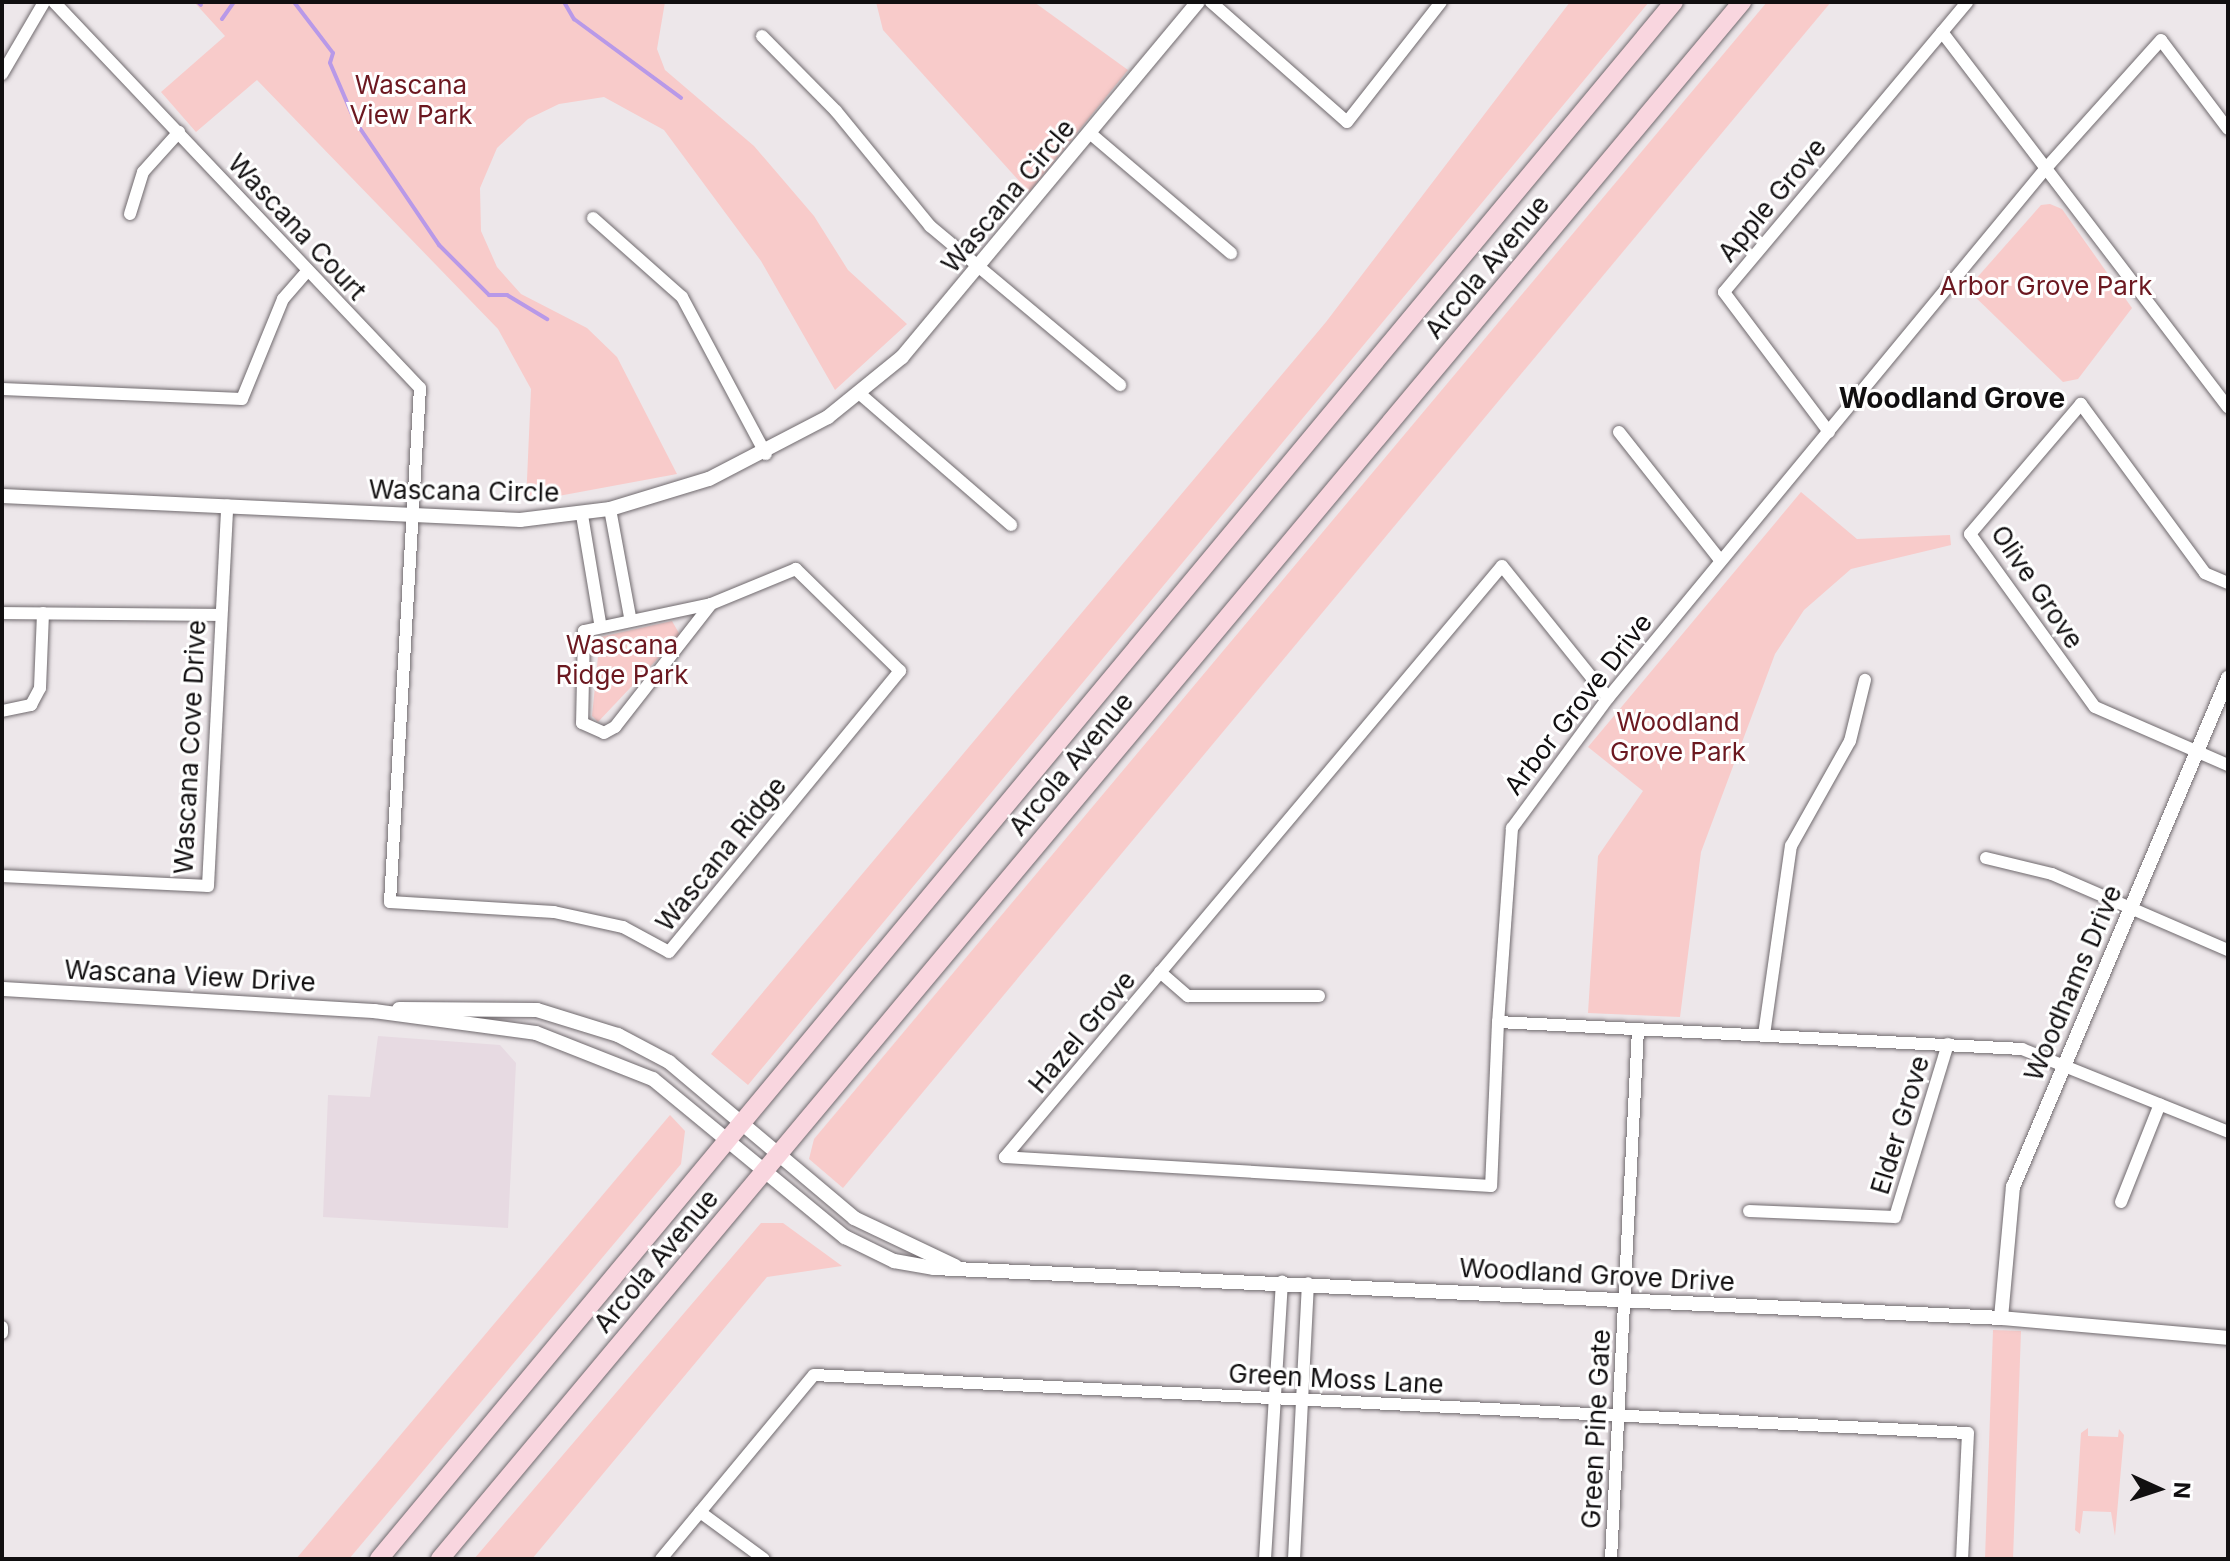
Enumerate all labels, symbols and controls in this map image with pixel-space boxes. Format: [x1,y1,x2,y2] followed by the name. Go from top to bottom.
[349,69,473,130] park label: Wascana View Park
[935,113,1081,279] street label: Wascana Circle
[1711,132,1833,268] street label: Apple Grove
[221,148,373,306] street label: Wascana Court
[1418,189,1556,345] street label: Arcola Avenue
[1940,270,2152,302] park label: Arbor Grove Park
[1839,381,2065,415] district label: Woodland Grove
[368,474,560,508] street label: Wascana Circle
[1984,519,2090,655] street label: Olive Grove
[1497,607,1659,801] street label: Arbor Grove Drive
[168,619,212,875] street label: Wascana Cove Drive
[555,629,689,690] park label: Wascana Ridge Park
[1002,686,1140,842] street label: Arcola Avenue
[1610,706,1746,768] park label: Woodland Grove Park
[649,770,793,938] street label: Wascana Ridge
[2018,880,2128,1086] street label: Woodhams Drive
[64,954,316,998] street label: Wascana View Drive
[1022,965,1142,1099] street label: Hazel Grove
[1864,1052,1936,1198] street label: Elder Grove
[587,1183,725,1339] street label: Arcola Avenue
[1458,1252,1736,1298] street label: Woodland Grove Drive
[1575,1328,1617,1530] street label: Green Pine Gate
[1228,1358,1444,1400] street label: Green Moss Lane
[2118,1449,2198,1529] north arrow
[2169,1481,2195,1499] text: N

